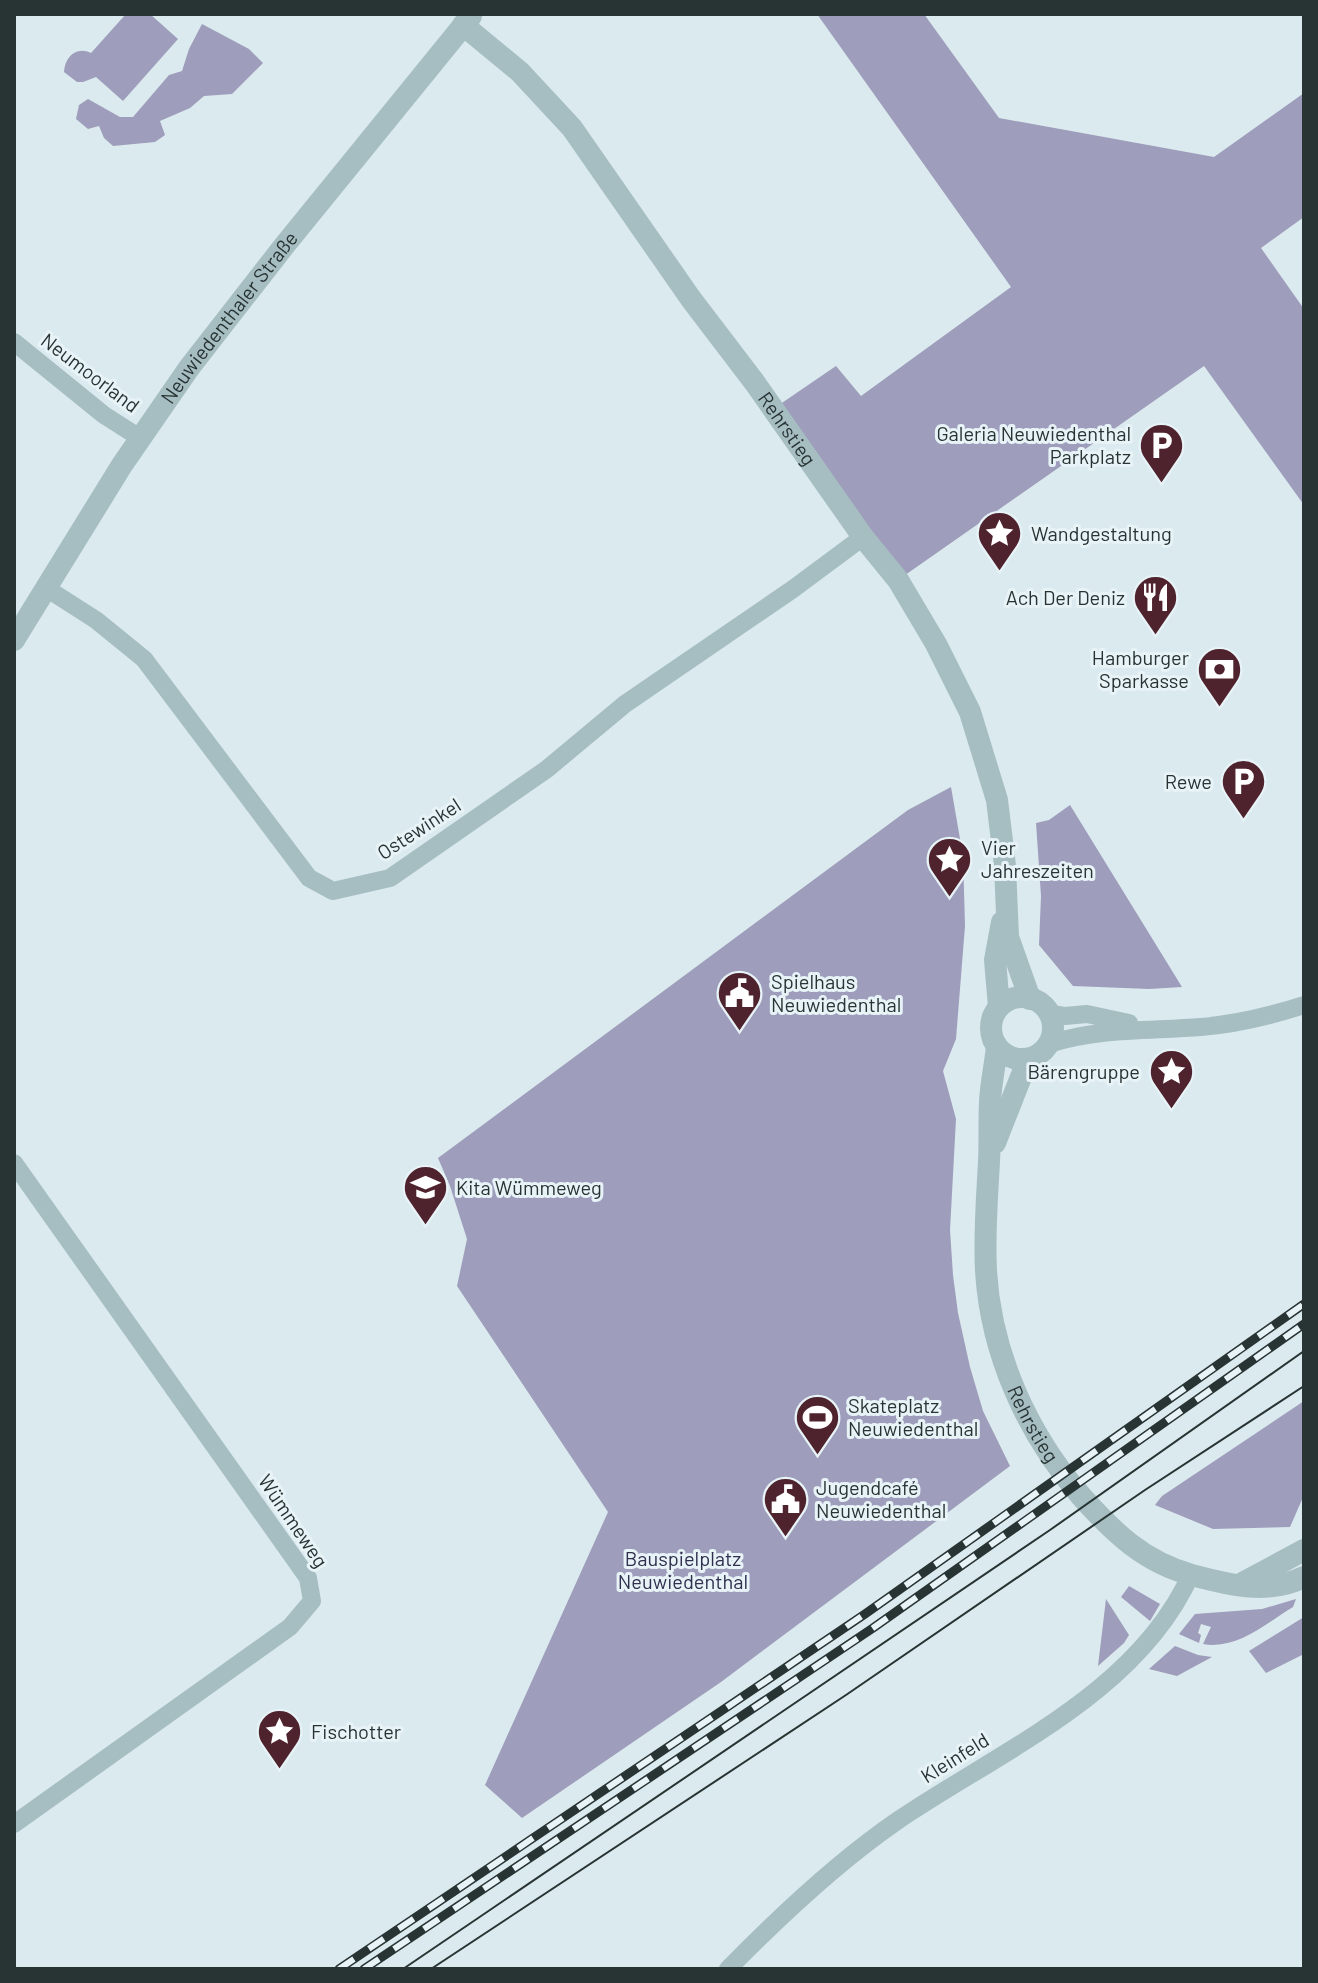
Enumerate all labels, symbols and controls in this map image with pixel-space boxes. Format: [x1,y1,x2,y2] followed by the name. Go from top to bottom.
[155,226,302,408] street label: Neuwiedenthaler Straße
[37,327,144,417] street label: Neumoorland
[754,387,822,469] street label: Rehrstieg
[936,421,1131,468] place label: Galeria Neuwiedenthal Parkplatz
[1138,422,1186,485] parking icon: Galeria Neuwiedenthal Parkplatz
[976,510,1024,573] place icon: Wandgestaltung
[1031,521,1172,545] place label: Wandgestaltung
[1132,574,1180,637] restaurant icon: Ach Der Deniz
[1006,585,1125,609] place label: Ach Der Deniz
[1092,645,1189,692] place label: Hamburger Sparkasse
[1196,646,1244,709] bank icon: Hamburger Sparkasse
[1219,758,1267,821] parking icon: Rewe
[1165,769,1212,793] place label: Rewe
[372,792,465,864] street label: Ostewinkel
[981,835,1094,882] place label: Vier Jahreszeiten
[926,836,974,899] place icon: Vier Jahreszeiten
[716,969,764,1032] public building icon: Spielhaus Neuwiedenthal
[771,969,901,1016] place label: Spielhaus Neuwiedenthal
[1147,1048,1195,1111] place icon: Bärengruppe
[1027,1059,1140,1083] place label: Bärengruppe
[401,1164,449,1227] school or university icon: Kita Wümmeweg
[456,1175,602,1199] place label: Kita Wümmeweg
[1003,1381,1064,1467] street label: Rehrstieg
[793,1393,841,1456] sports icon: Skateplatz Neuwiedenthal
[848,1393,978,1440] place label: Skateplatz Neuwiedenthal
[254,1469,334,1571] street label: Wümmeweg
[816,1475,946,1522] place label: Jugendcafé Neuwiedenthal
[761,1476,809,1539] public building icon: Jugendcafé Neuwiedenthal
[618,1546,748,1593] park label: Bauspielplatz Neuwiedenthal
[256,1708,304,1771] place icon: Fischotter
[311,1719,401,1743] place label: Fischotter
[916,1727,993,1787] street label: Kleinfeld

